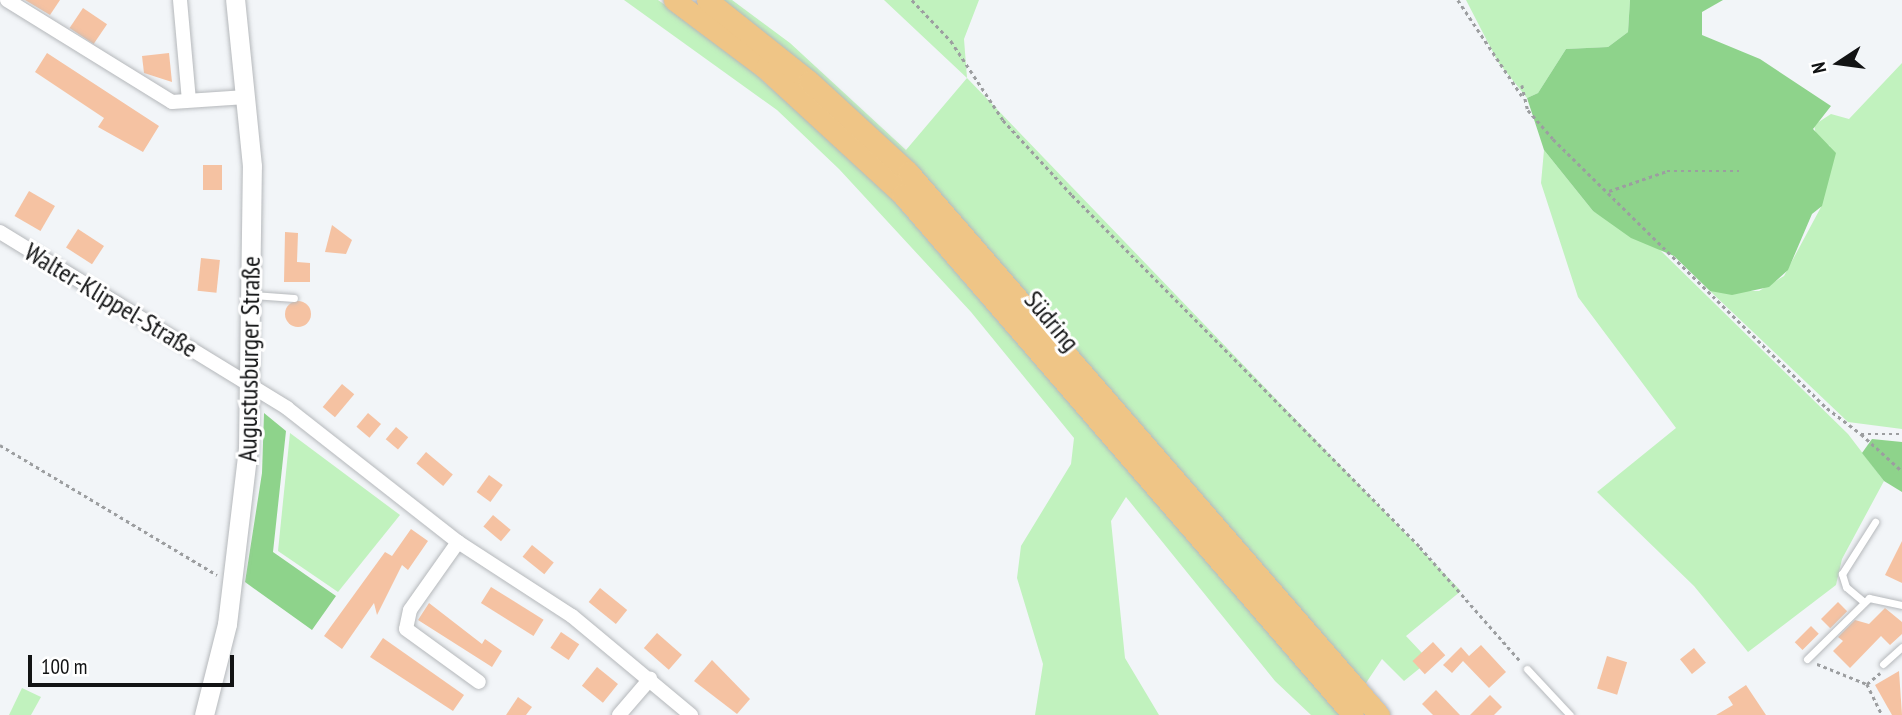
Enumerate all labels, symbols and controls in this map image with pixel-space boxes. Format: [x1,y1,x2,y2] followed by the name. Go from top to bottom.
[1804,28,1874,98] north arrow
[1806,60,1831,75] text: N
[19,236,203,364] street label: Walter-Klippel-Straße
[232,256,266,462] street label: Augustusburger Straße
[1018,285,1086,357] street label: Südring
[32,642,238,686] scale bar
[41,653,87,680] text: 100 m

